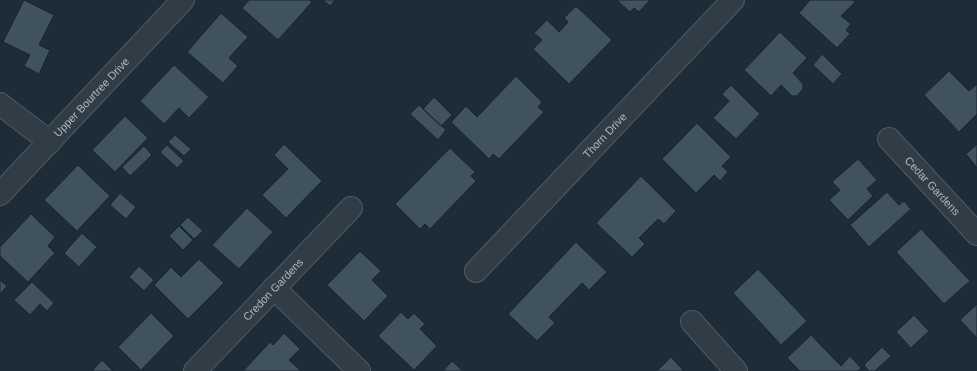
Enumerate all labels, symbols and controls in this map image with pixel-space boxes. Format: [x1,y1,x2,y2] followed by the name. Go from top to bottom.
[51,55,131,139] street label: Upper Bourtree Drive
[581,110,629,160] street label: Thorn Drive
[903,154,963,218] street label: Cedar Gardens
[241,255,306,323] street label: Credon Gardens

